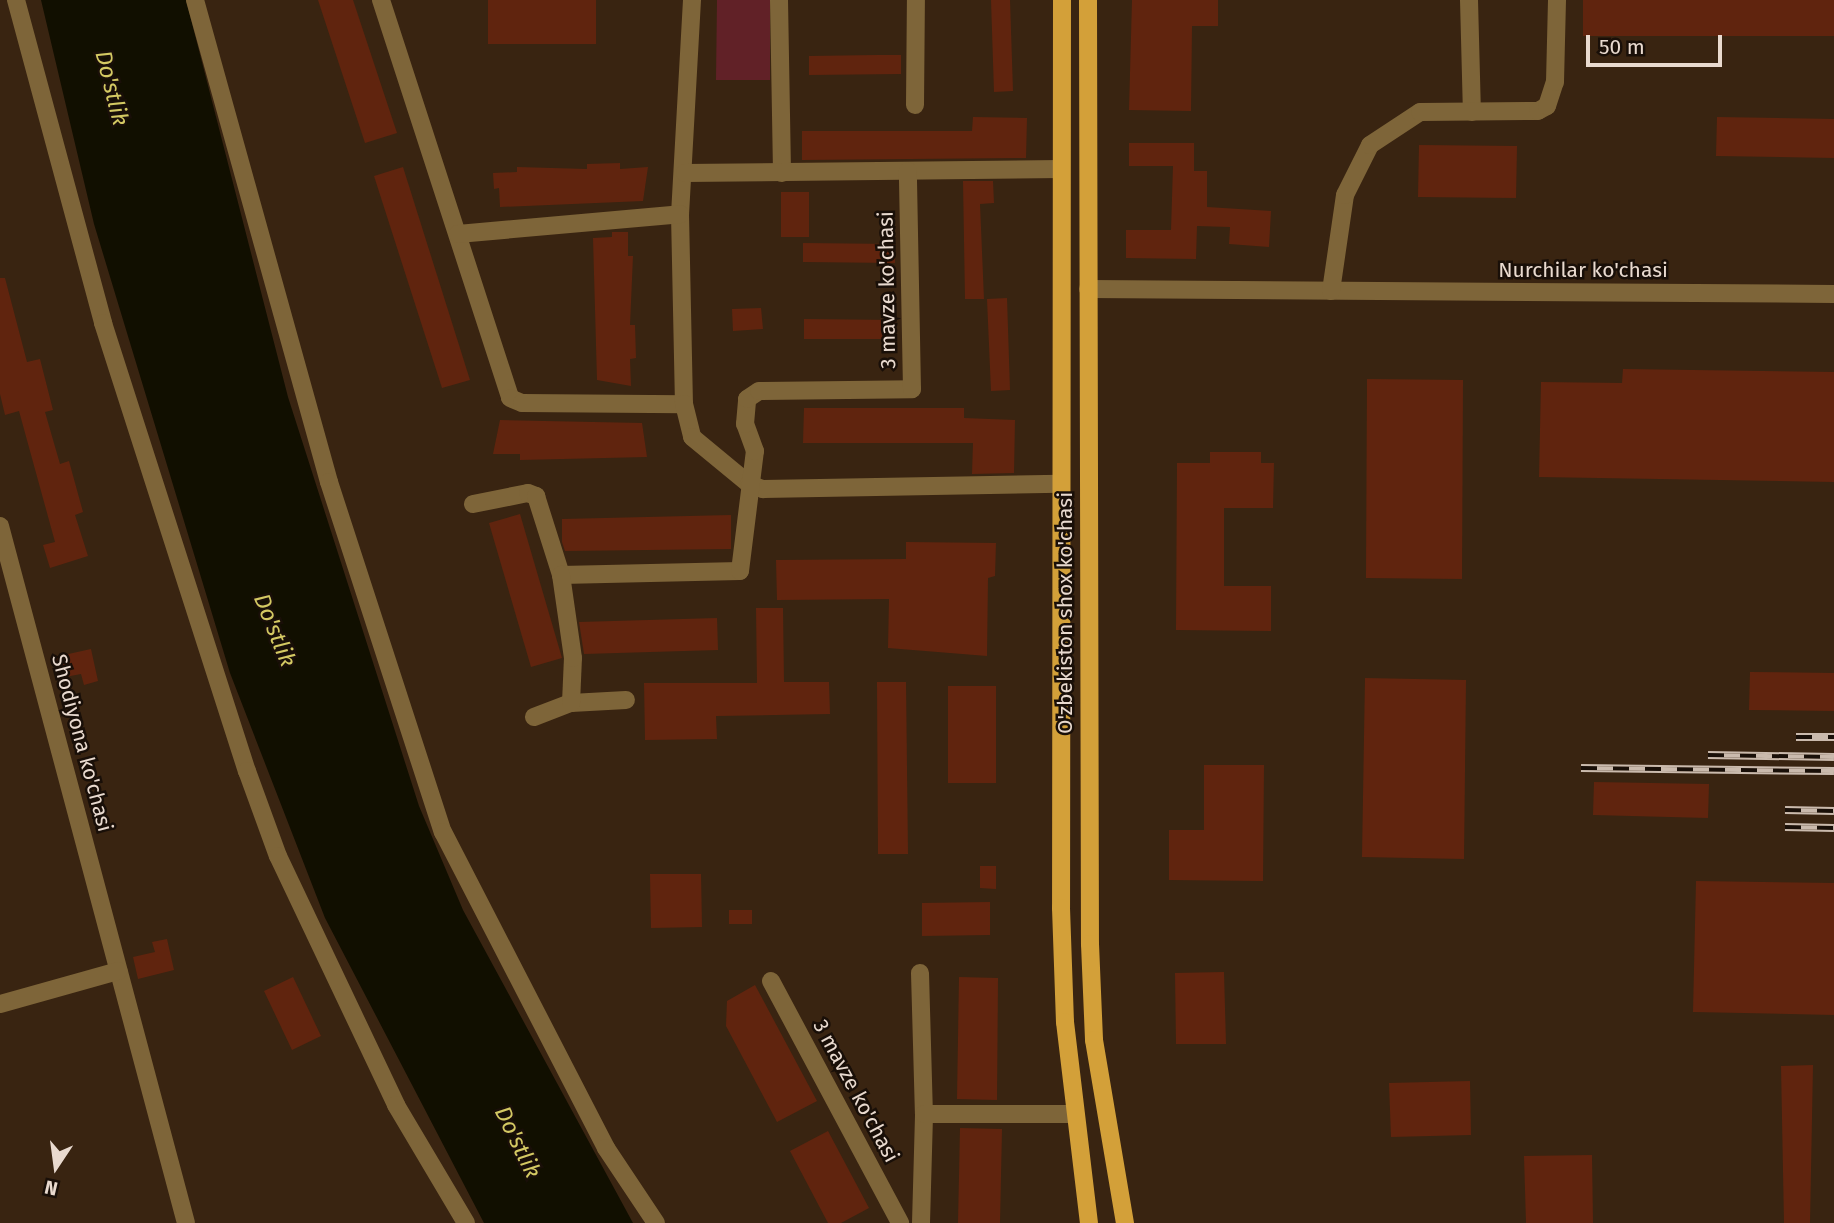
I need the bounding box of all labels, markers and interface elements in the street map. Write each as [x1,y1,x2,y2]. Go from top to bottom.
scale bar [1589,21,1726,65]
text: 50 m [1599,34,1645,60]
water label: Do'stlik [89,48,135,128]
street label: 3 mavze ko'chasi [873,211,901,369]
street label: Nurchilar ko'chasi [1498,257,1668,283]
street label: O'zbekiston shox ko'chasi [1052,492,1078,734]
water label: Do'stlik [248,589,302,671]
street label: Shodiyona ko'chasi [46,652,118,834]
street label: 3 mavze ko'chasi [808,1015,904,1167]
water label: Do'stlik [489,1102,547,1182]
north arrow [21,1132,91,1202]
text: N [42,1175,60,1201]

